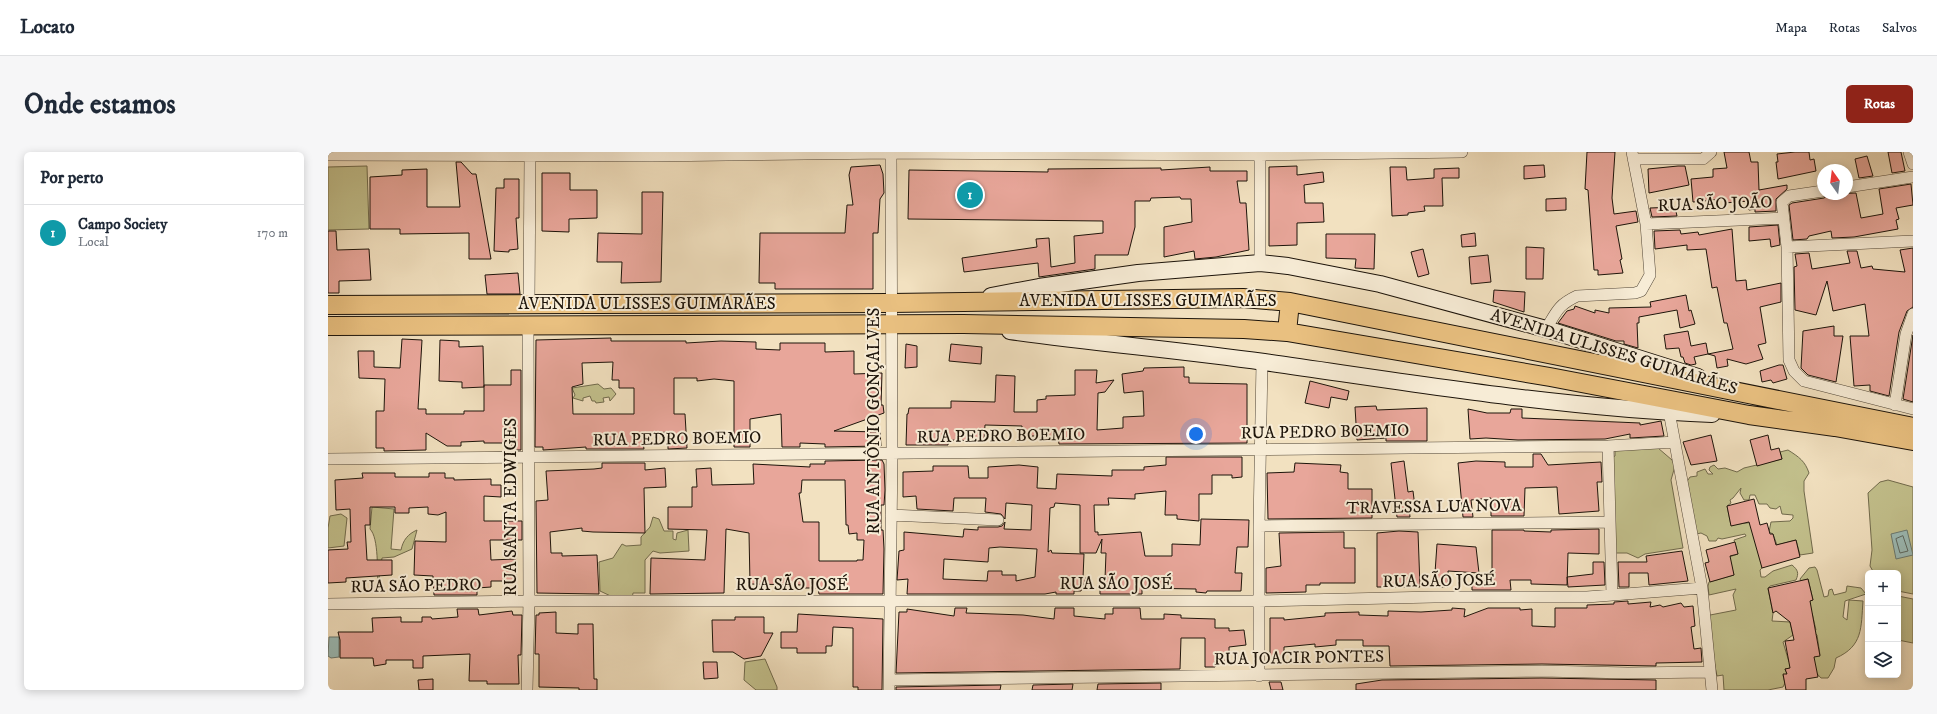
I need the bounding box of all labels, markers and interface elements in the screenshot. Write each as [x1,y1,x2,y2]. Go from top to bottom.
text: Locato [20,16,75,39]
text: Mapa [1775,19,1807,37]
text: Rotas [1829,19,1860,37]
text: Salvos [1882,19,1917,37]
button: Rotas [1846,85,1913,123]
text: Onde estamos [24,87,176,122]
north arrow [1817,164,1853,200]
text: Por perto [40,167,103,189]
pin: 1 [957,180,983,210]
street label: RUA SÃO JOÃO [1657,190,1773,217]
text: Campo Society [78,215,167,234]
text: 1 [51,225,55,241]
text: 170 m [257,225,288,241]
text: Local [78,234,109,250]
street label: AVENIDA ULISSES GUIMARÃES [1019,289,1277,312]
street label: AVENIDA ULISSES GUIMARÃES [518,292,776,315]
street label: AVENIDA ULISSES GUIMARÃES [1488,303,1741,400]
street label: RUA ANTÔNIO GONÇALVES [863,308,885,534]
street label: RUA SANTA EDWIGES [500,418,522,596]
street label: RUA PEDRO BOEMIO [1241,420,1409,444]
street label: RUA PEDRO BOEMIO [917,424,1085,448]
your location [1186,424,1206,444]
street label: RUA PEDRO BOEMIO [593,427,761,451]
street label: TRAVESSA LUA NOVA [1346,494,1522,520]
street label: RUA SÃO JOSÉ [1382,568,1496,593]
map controls [1865,570,1901,678]
button: + [1865,570,1901,606]
street label: RUA SÃO JOSÉ [1059,572,1173,595]
street label: RUA SÃO PEDRO [350,573,482,598]
street label: RUA SÃO JOSÉ [735,573,849,596]
button: − [1865,606,1901,642]
button: layers [1865,642,1901,678]
street label: RUA JOACIR PONTES [1214,646,1384,670]

